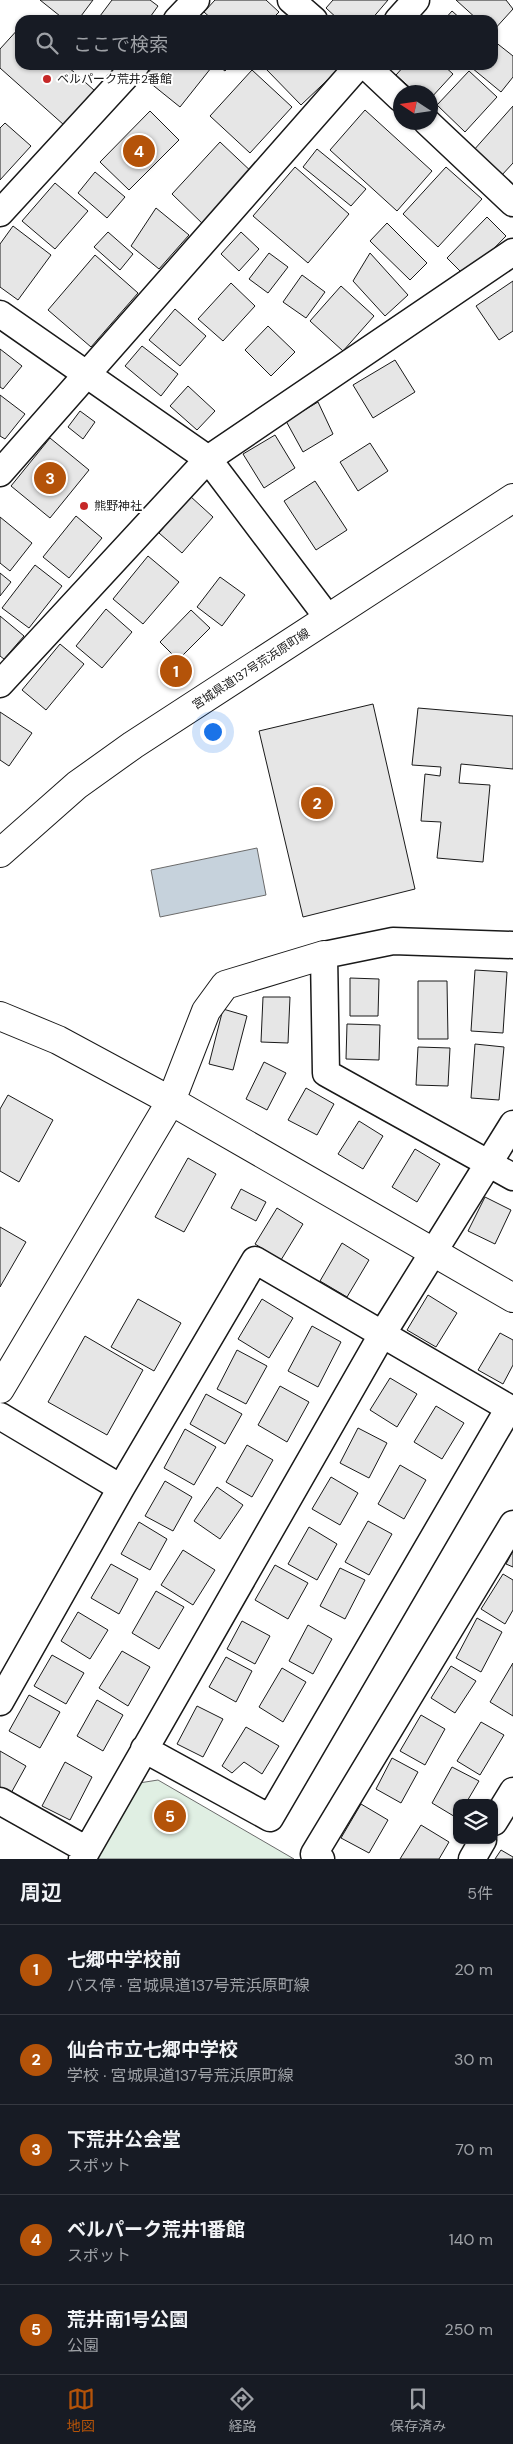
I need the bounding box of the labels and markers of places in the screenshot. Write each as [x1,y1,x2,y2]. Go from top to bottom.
place label: ベルパーク荒井2番館 [57,71,172,87]
marker: ベルパーク荒井2番館 [41,73,53,85]
pin: 4 [123,132,155,170]
pin: 3 [34,459,66,497]
place label: 熊野神社 [94,498,142,514]
marker: 熊野神社 [78,500,90,512]
pin: 1 [160,652,192,690]
pin: 2 [301,784,333,822]
pin: 5 [154,1797,186,1835]

